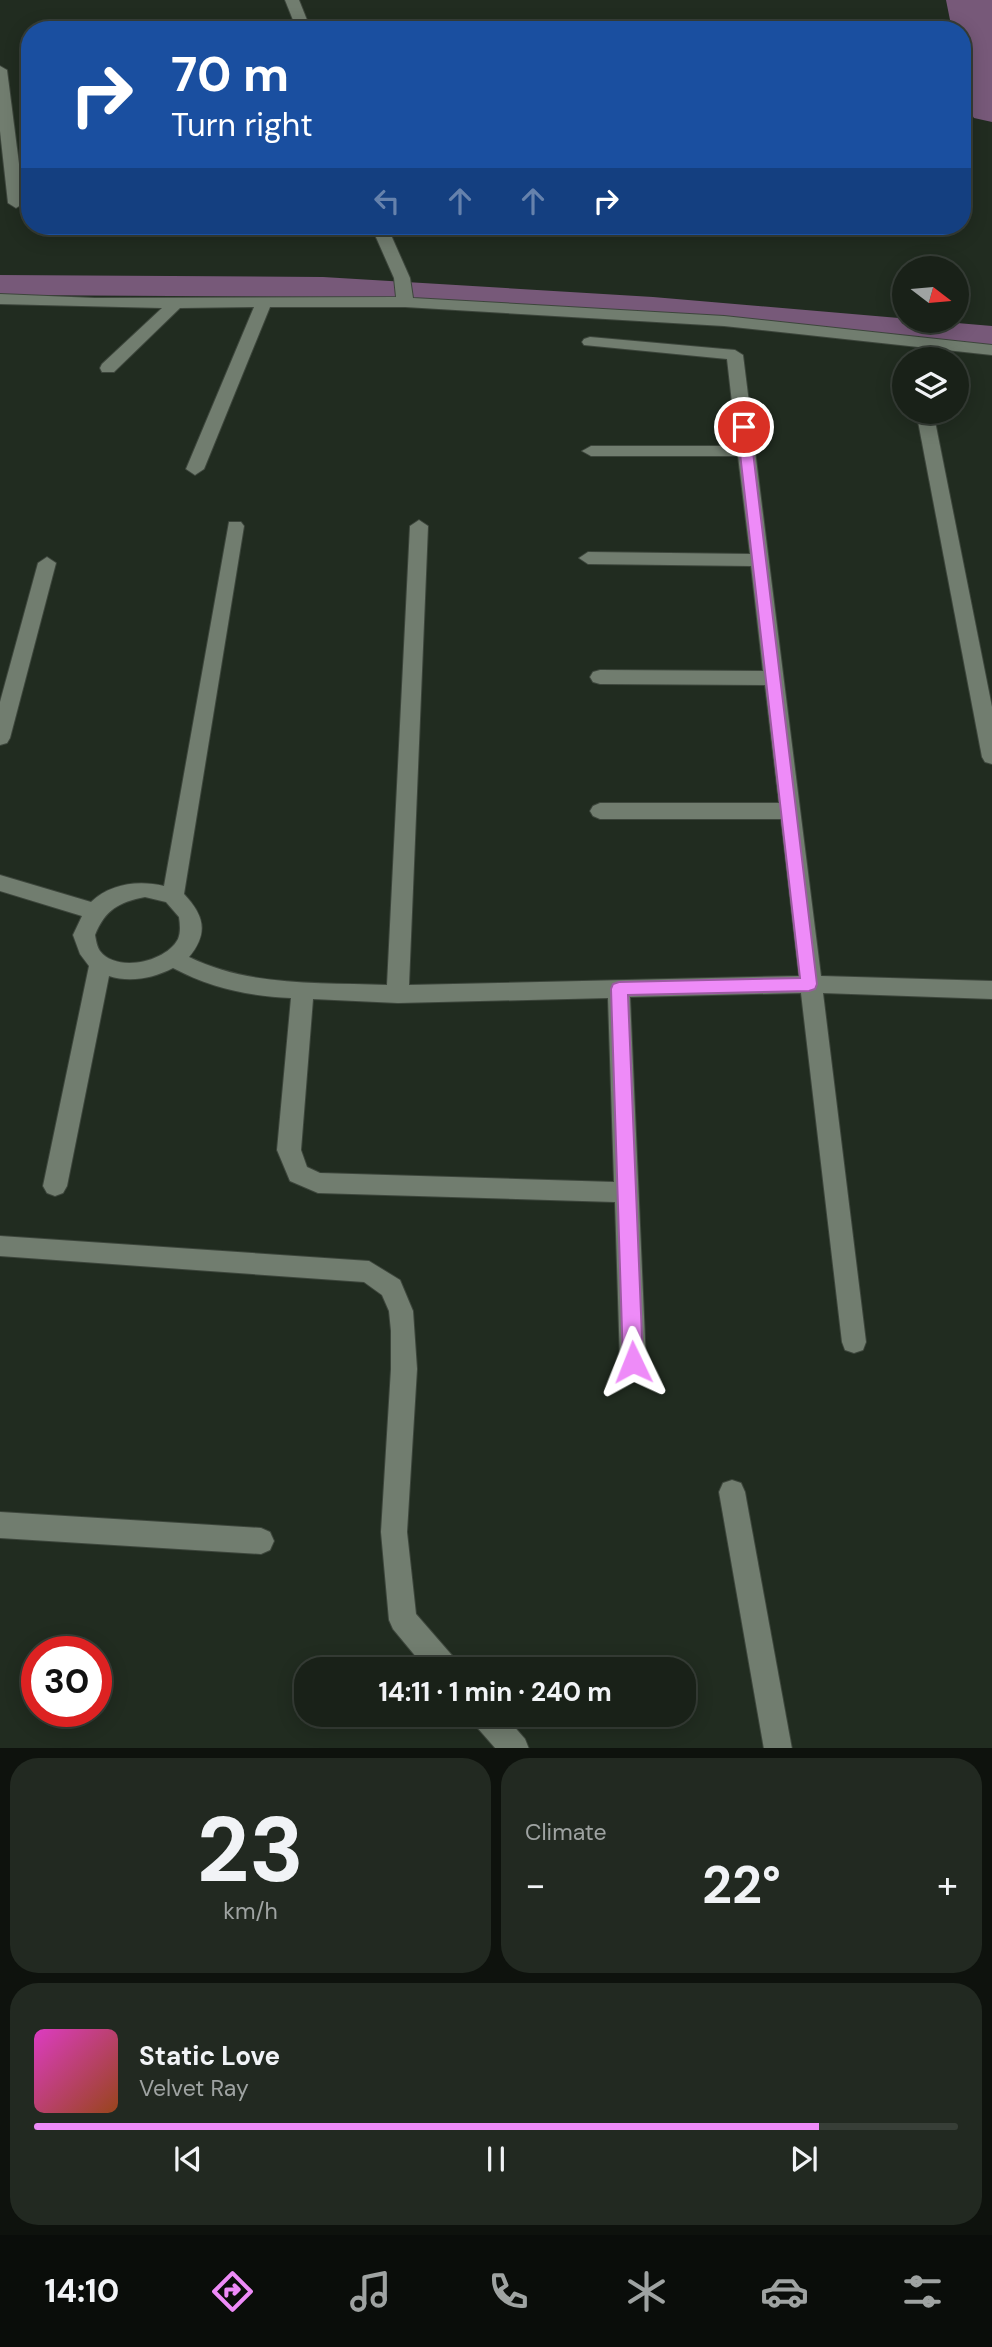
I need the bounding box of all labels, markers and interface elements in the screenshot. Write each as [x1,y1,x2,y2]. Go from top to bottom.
text: 70 m [171,42,289,106]
icon: right [56,49,147,140]
text: Turn right [171,104,313,146]
icon: left [368,182,406,220]
icon: ahead [441,182,479,220]
icon: ahead [514,182,552,220]
icon: right [587,182,625,220]
north arrow [892,256,970,332]
map controls [892,256,969,424]
button: layers [892,347,969,424]
pin [714,397,774,457]
icon: arrive [725,408,763,446]
position arrow [596,1325,670,1399]
speed limit sign: 30 [21,1636,112,1727]
text: 14:11 · 1 min · 240 m [378,1675,612,1709]
text: 23 [197,1791,304,1909]
text: Climate [525,1817,607,1847]
text: 22° [702,1851,781,1919]
text: − [525,1860,546,1910]
text: + [937,1860,958,1910]
text: km/h [223,1896,278,1926]
text: Static Love [139,2039,280,2073]
text: Velvet Ray [139,2073,249,2103]
icon: previous [169,2140,207,2178]
icon: pause [477,2140,515,2178]
icon: next [785,2140,823,2178]
icon: directions [208,2267,257,2316]
icon: music [346,2267,395,2316]
icon: phone [484,2267,533,2316]
icon: climate [622,2267,671,2316]
icon: car [760,2267,809,2316]
icon: filters [898,2267,947,2316]
text: 14:10 [45,2270,119,2312]

